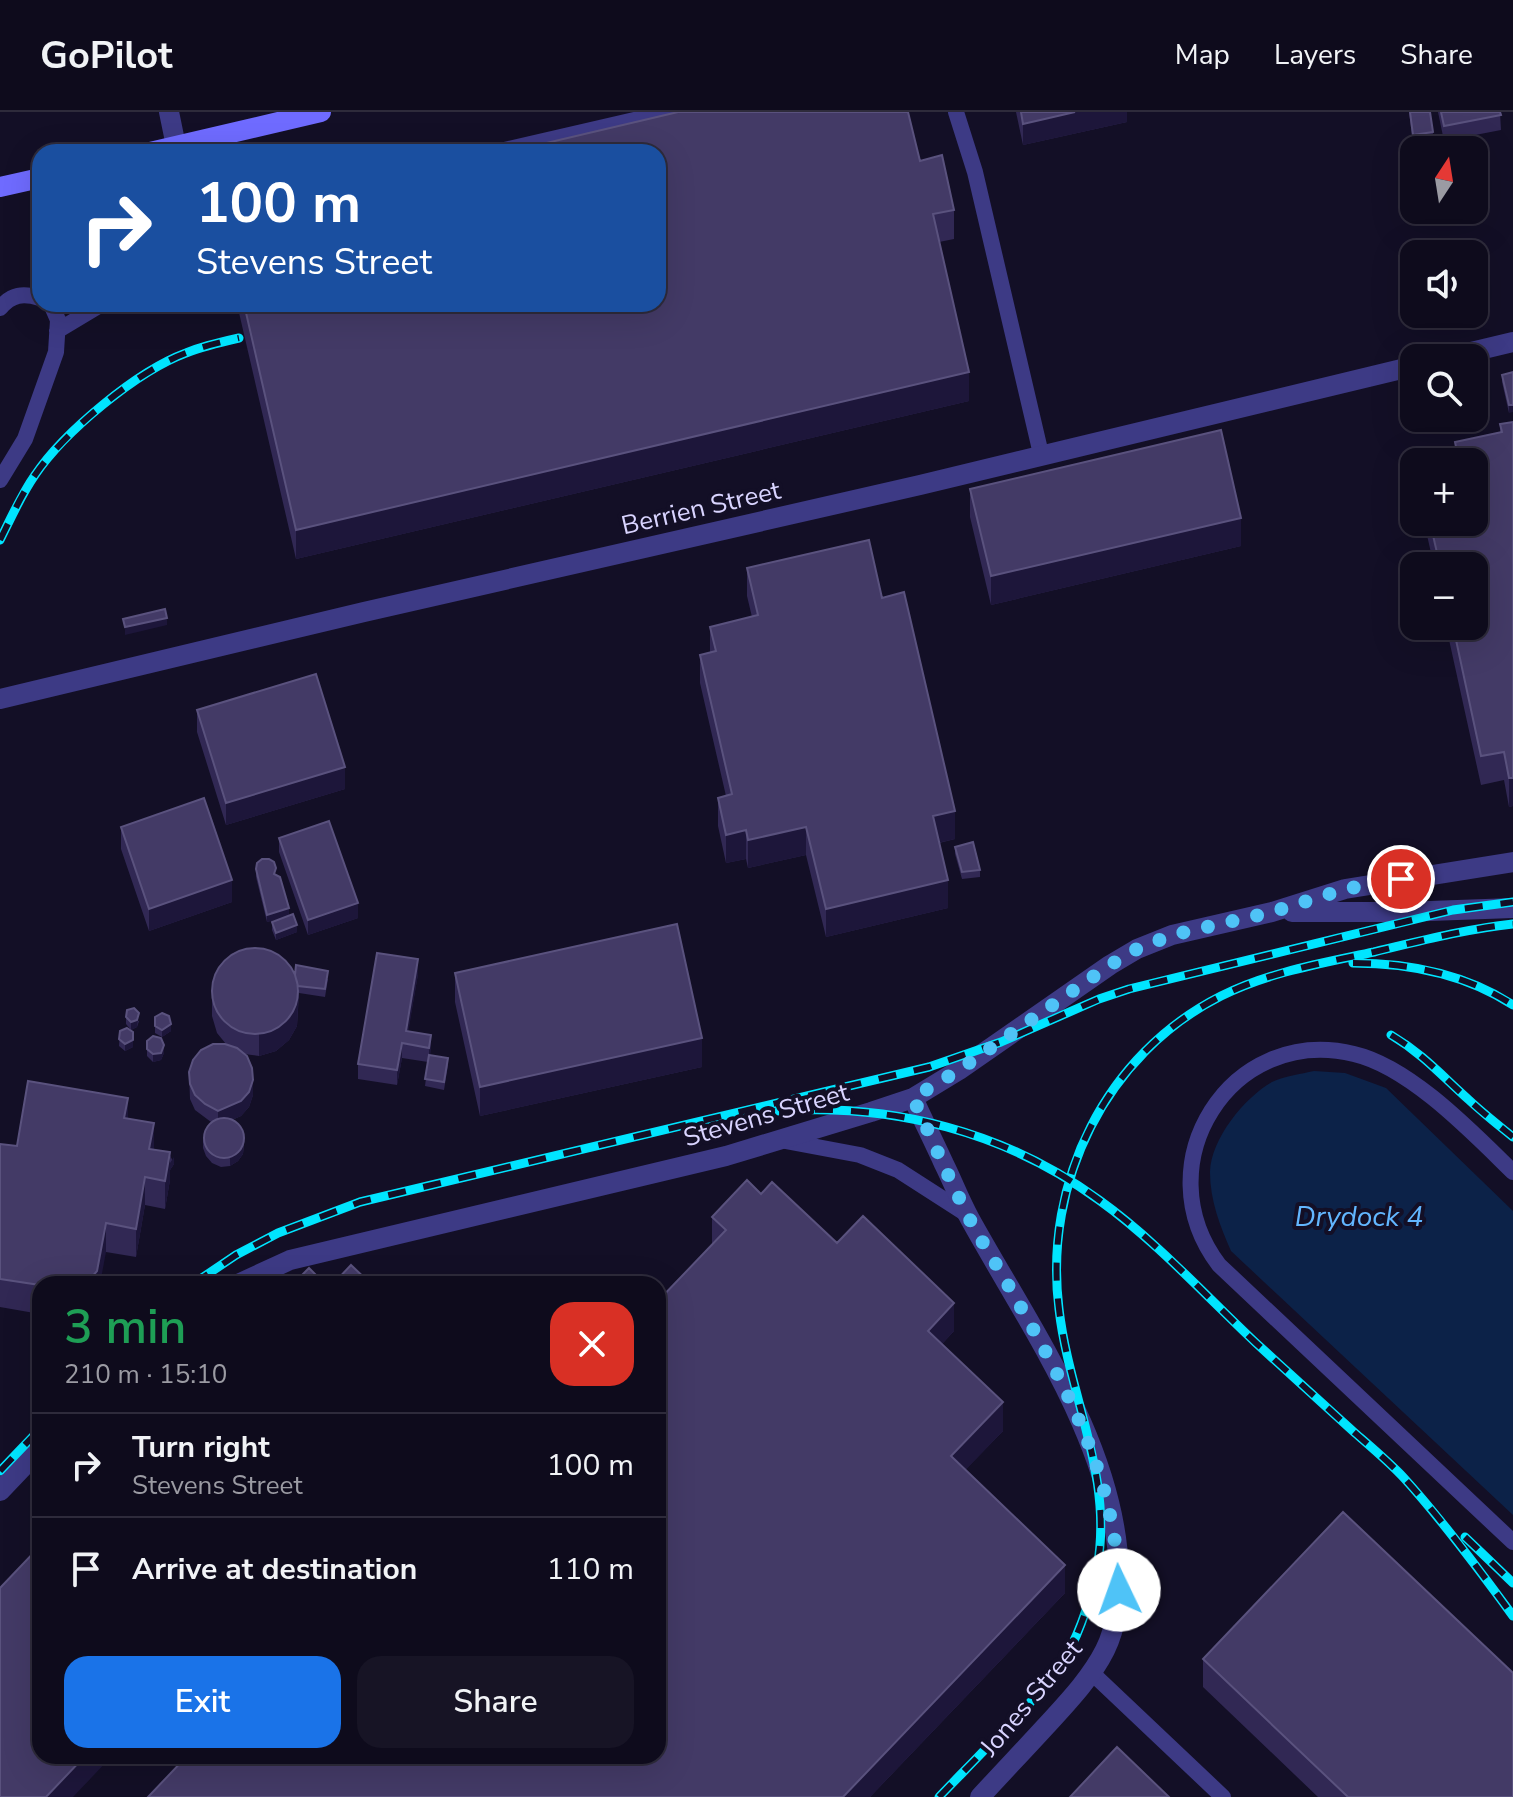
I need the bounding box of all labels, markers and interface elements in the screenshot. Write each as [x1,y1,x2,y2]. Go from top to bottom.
text: GoPilot [40,30,173,81]
text: Map [1175,36,1230,74]
text: Layers [1274,36,1356,74]
text: Share [1400,36,1473,74]
north arrow [1400,136,1488,224]
map controls [1400,136,1488,640]
text: 100 m [196,165,361,242]
icon: right [64,176,168,280]
text: Stevens Street [196,238,432,287]
button: sound [1400,240,1488,328]
button: search [1400,344,1488,432]
button: + [1400,448,1488,536]
street label: Berrien Street [618,472,785,543]
button: − [1400,552,1488,640]
pin [1367,845,1435,913]
icon: arrive [1379,857,1423,901]
street label: Stevens Street [679,1074,854,1155]
water label: Drydock 4 [1295,1198,1423,1236]
text: 3 min [64,1294,186,1360]
button: close [550,1302,634,1386]
text: 210 m · 15:10 [64,1357,227,1392]
text: Turn right [132,1427,270,1468]
icon: right [64,1443,108,1487]
text: 100 m [547,1445,634,1486]
text: Stevens Street [132,1468,303,1503]
icon: arrive [64,1547,108,1591]
position arrow [1077,1548,1161,1632]
text: Arrive at destination [132,1549,417,1590]
text: 110 m [547,1549,634,1590]
street label: Jones Street [971,1632,1090,1764]
button: Exit [64,1656,341,1748]
button: Share [357,1656,634,1748]

